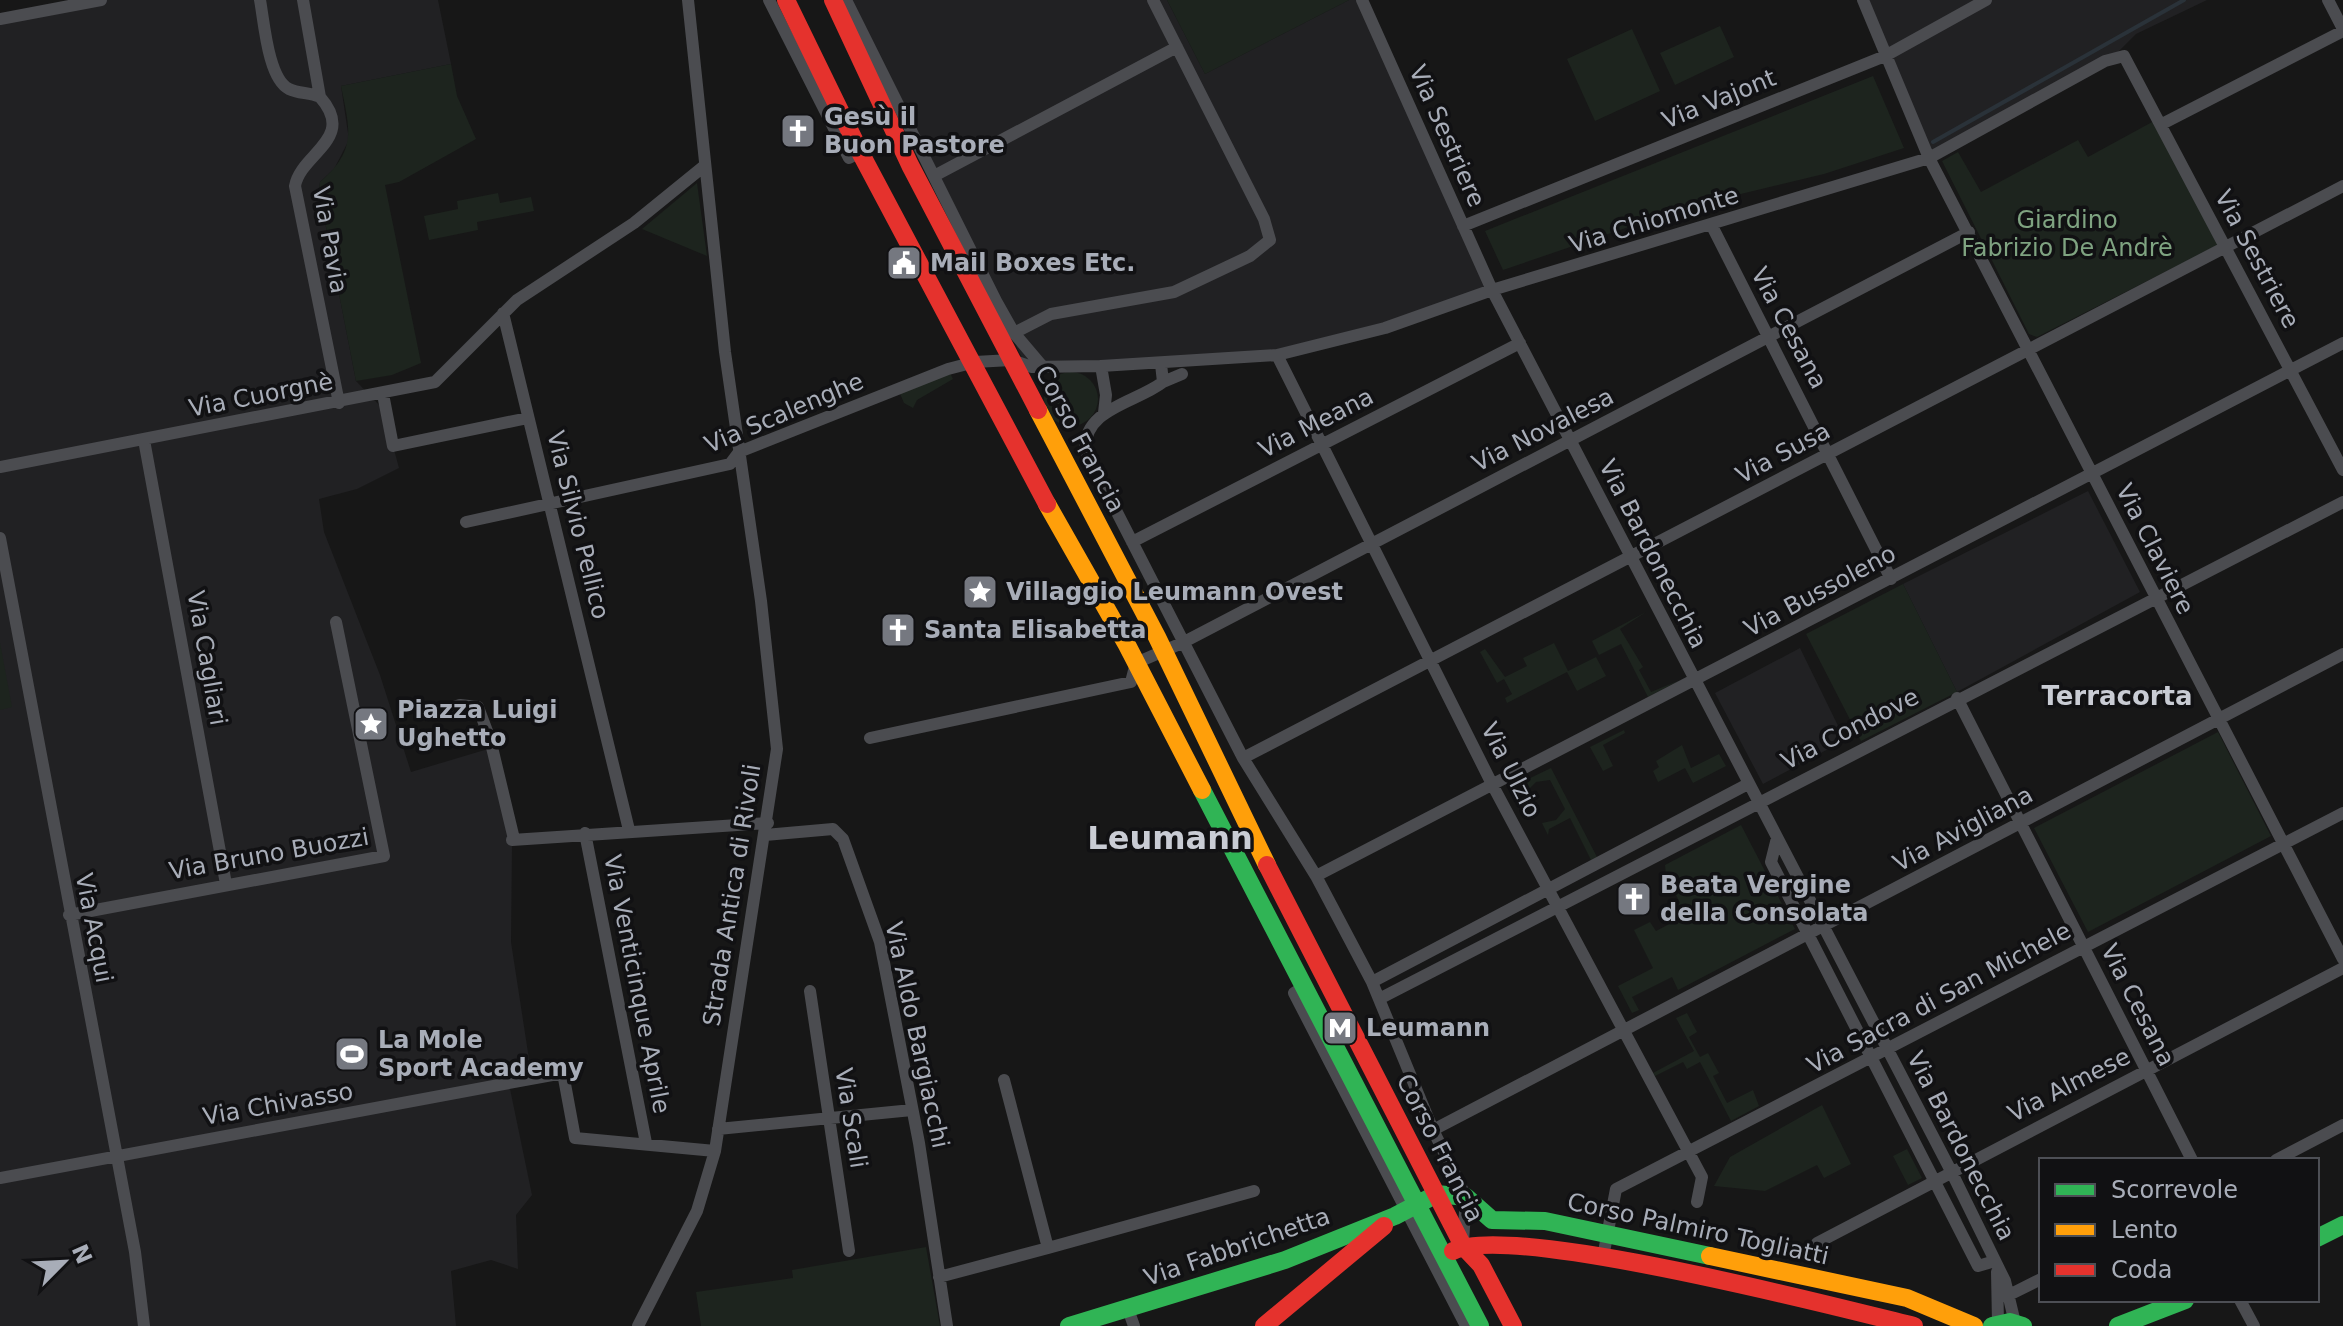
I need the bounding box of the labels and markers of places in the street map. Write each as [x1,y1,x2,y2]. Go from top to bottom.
place label: Gesù il Buon Pastore [824,103,1005,159]
church icon: Gesù il Buon Pastore [779,112,817,150]
public building icon: Mail Boxes Etc. [885,244,923,282]
place label: Mail Boxes Etc. [930,249,1135,277]
place icon: Villaggio Leumann Ovest [961,573,999,611]
place label: Villaggio Leumann Ovest [1006,578,1343,606]
church icon: Santa Elisabetta [879,611,917,649]
place label: Santa Elisabetta [924,616,1147,644]
place label: Piazza Luigi Ughetto [397,696,558,752]
place icon: Piazza Luigi Ughetto [352,705,390,743]
place label: Beata Vergine della Consolata [1660,871,1869,927]
church icon: Beata Vergine della Consolata [1615,880,1653,918]
metro station icon: Leumann [1321,1009,1359,1047]
place label: Leumann [1366,1014,1490,1042]
place label: La Mole Sport Academy [378,1026,584,1082]
sports icon: La Mole Sport Academy [333,1035,371,1073]

